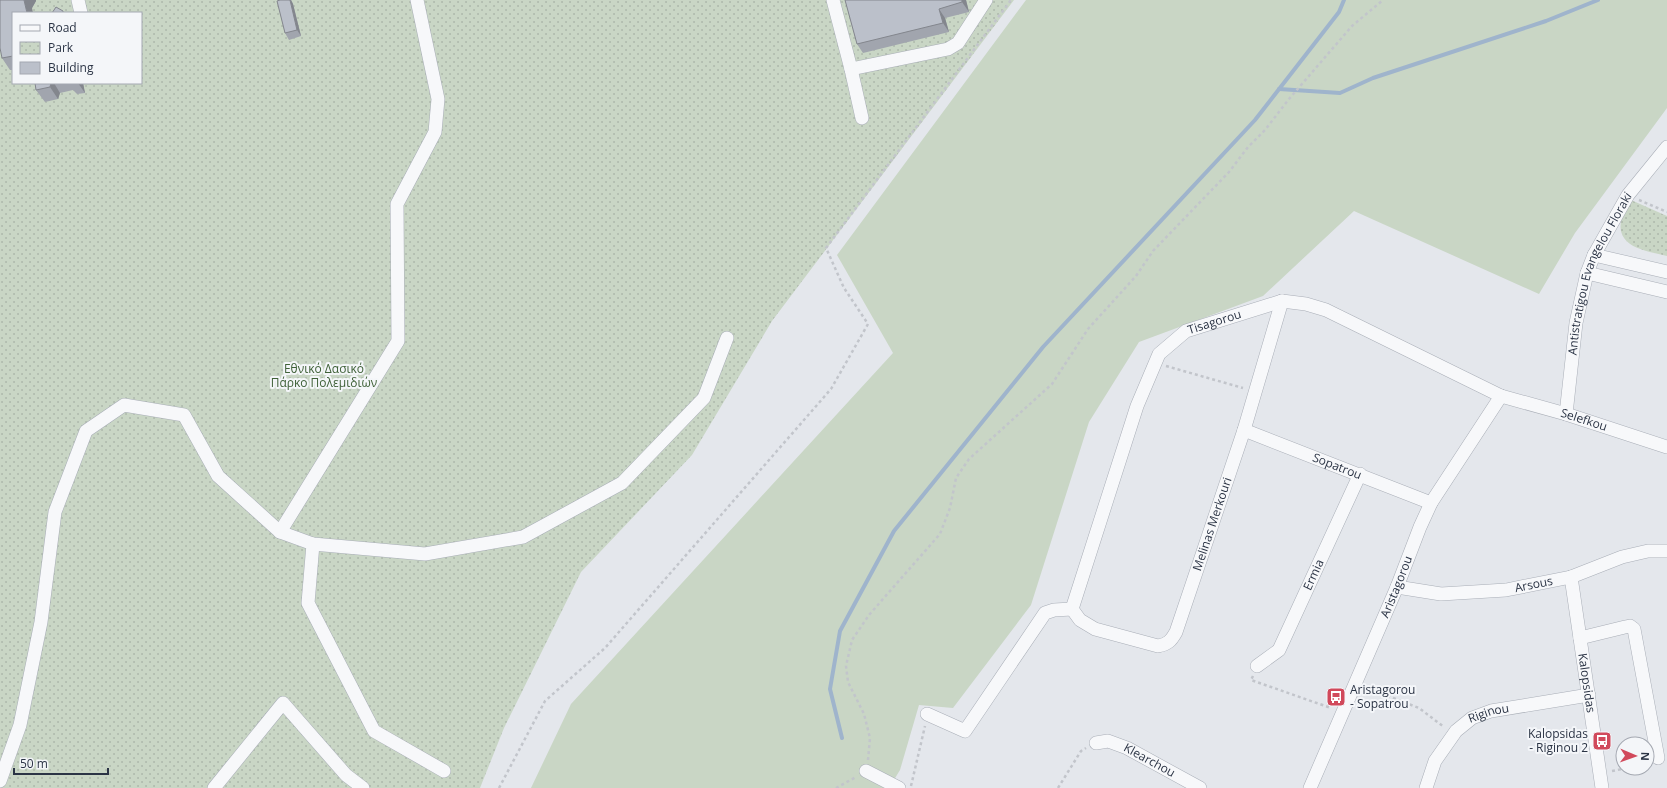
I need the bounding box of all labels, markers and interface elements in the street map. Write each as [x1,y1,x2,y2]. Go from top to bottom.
legend [12,12,142,84]
text: Road [48,19,77,36]
text: Park [48,39,74,56]
text: Building [48,59,94,76]
street label: Antistratigou Evangelou Floraki [1564,188,1635,356]
street label: Tisagorou [1186,305,1243,338]
park label: Εθνικό Δασικό Πάρκο Πολεμιδιών [271,360,377,391]
street label: Selefkou [1559,404,1610,435]
street label: Sopatrou [1310,449,1364,483]
street label: Melinas Merkouri [1188,475,1235,573]
street label: Aristagorou [1376,553,1416,620]
street label: Ermia [1299,556,1328,593]
street label: Arsous [1513,572,1555,596]
street label: Kalopsidas [1574,652,1600,714]
place label: Aristagorou - Sopatrou [1350,681,1415,712]
bus stop icon: Aristagorou - Sopatrou [1325,686,1347,708]
street label: Riginou [1465,699,1510,727]
place label: Kalopsidas - Riginou 2 [1528,725,1588,756]
bus stop icon: Kalopsidas - Riginou 2 [1591,730,1613,752]
north arrow [1615,736,1655,776]
street label: Klearchou [1121,739,1178,781]
scale bar [14,750,108,776]
text: N [1638,752,1653,761]
text: 50 m [20,755,48,772]

